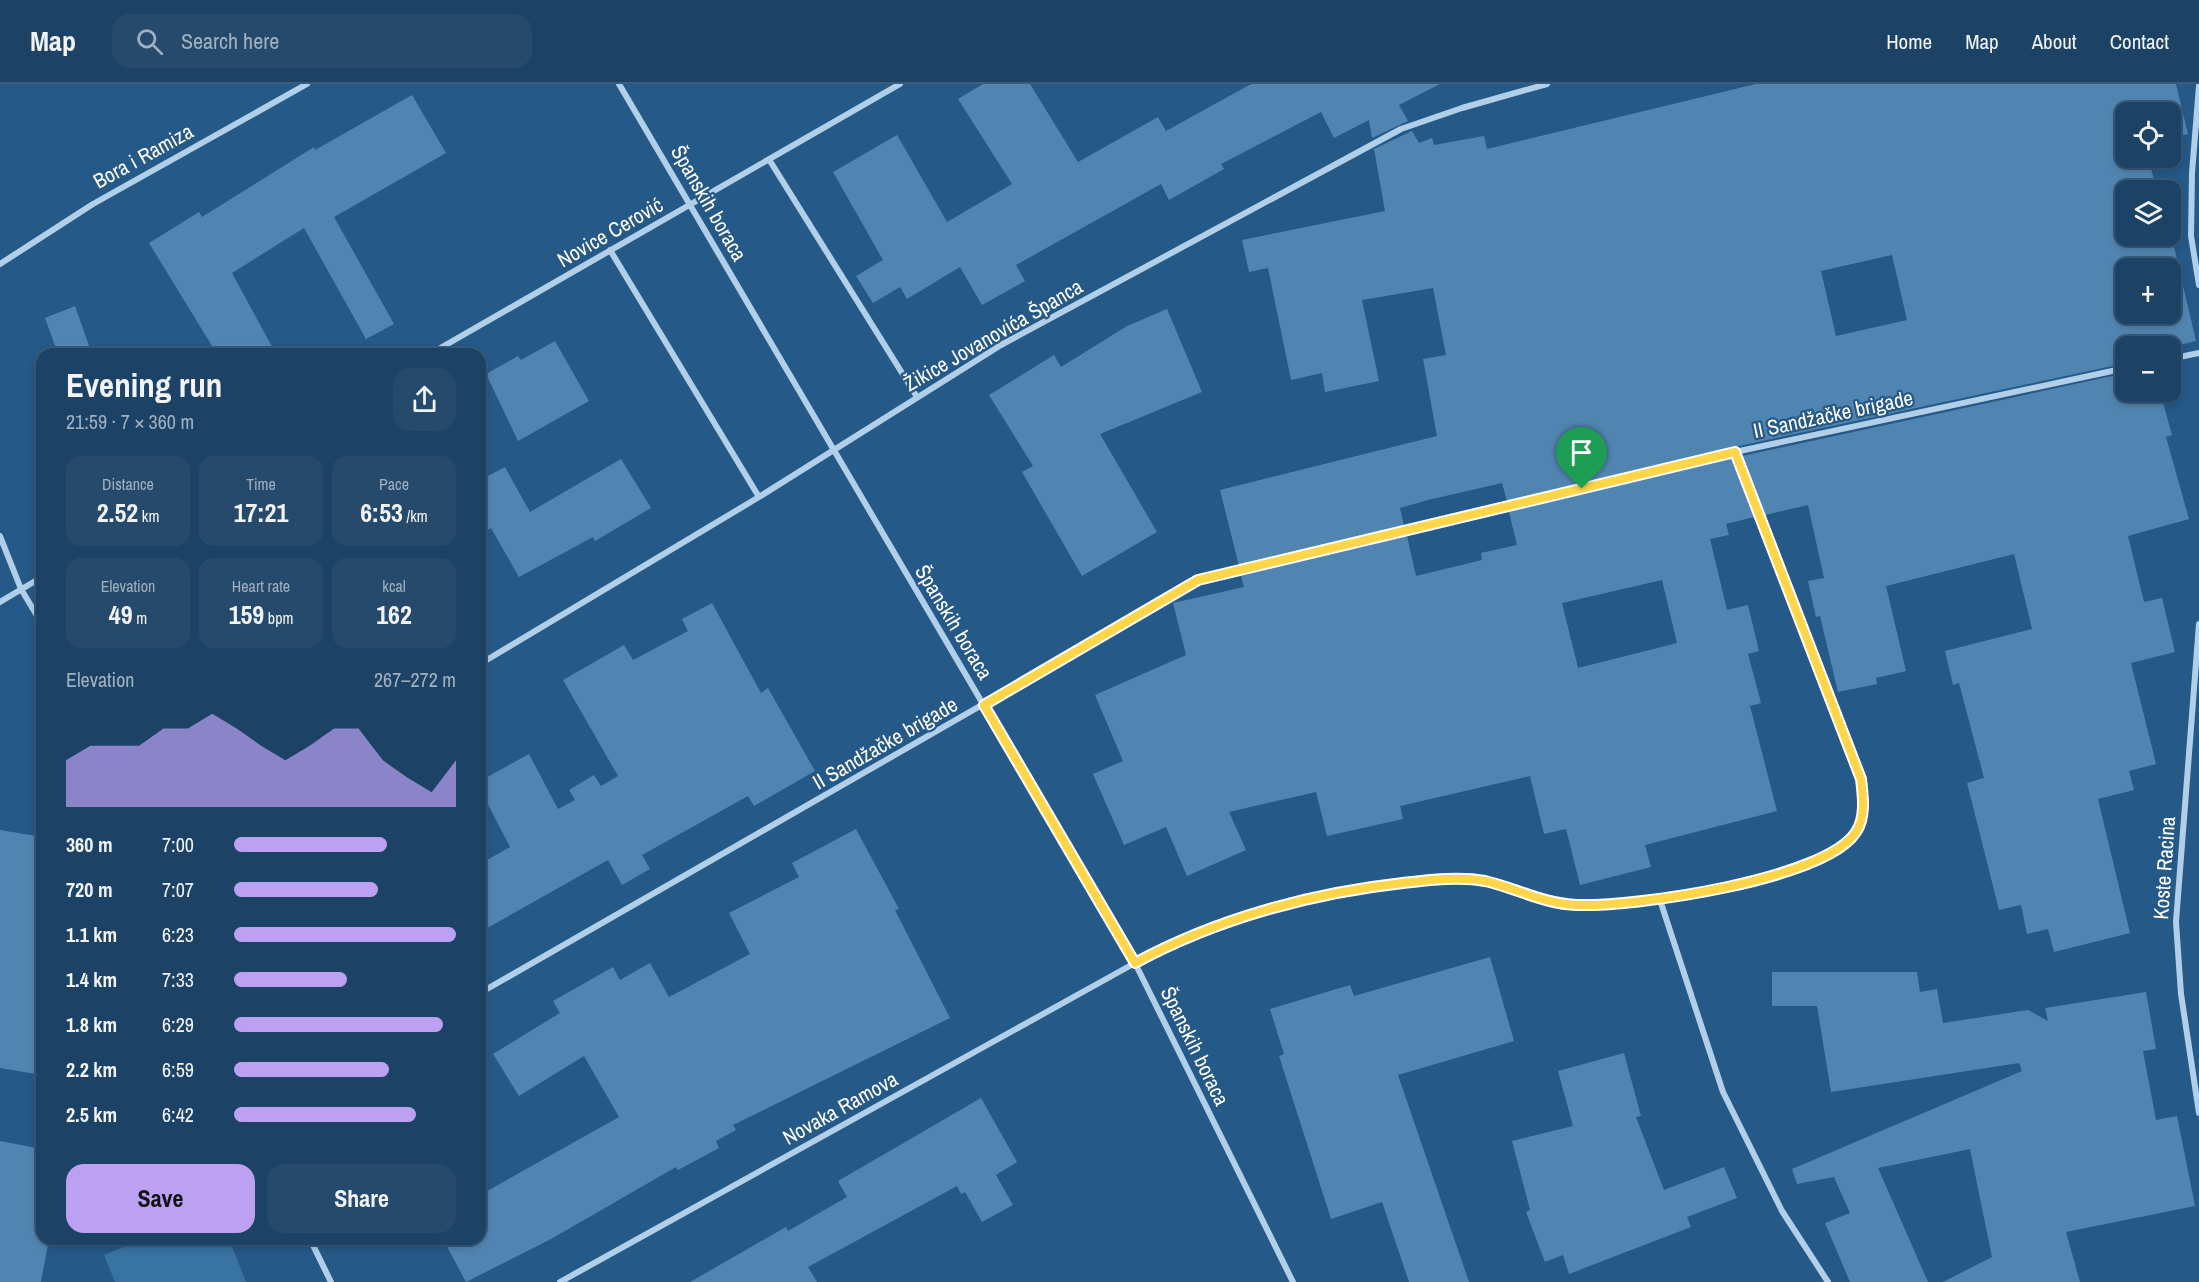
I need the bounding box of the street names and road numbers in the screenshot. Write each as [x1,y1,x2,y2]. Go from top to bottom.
street label: Bora i Ramiza [88,116,199,195]
street label: Španskih boraca [664,140,754,267]
street label: Novice Cerović [552,190,668,274]
street label: Žikice Jovanovića Španca [898,272,1088,398]
street label: II Sandžačke brigade [1750,383,1916,445]
street label: Španskih boraca [908,559,1000,685]
street label: II Sandžačke brigade [807,690,963,796]
street label: Koste Racina [2146,815,2182,921]
street label: Španskih boraca [1154,982,1237,1111]
street label: Novaka Ramova [777,1064,903,1152]

